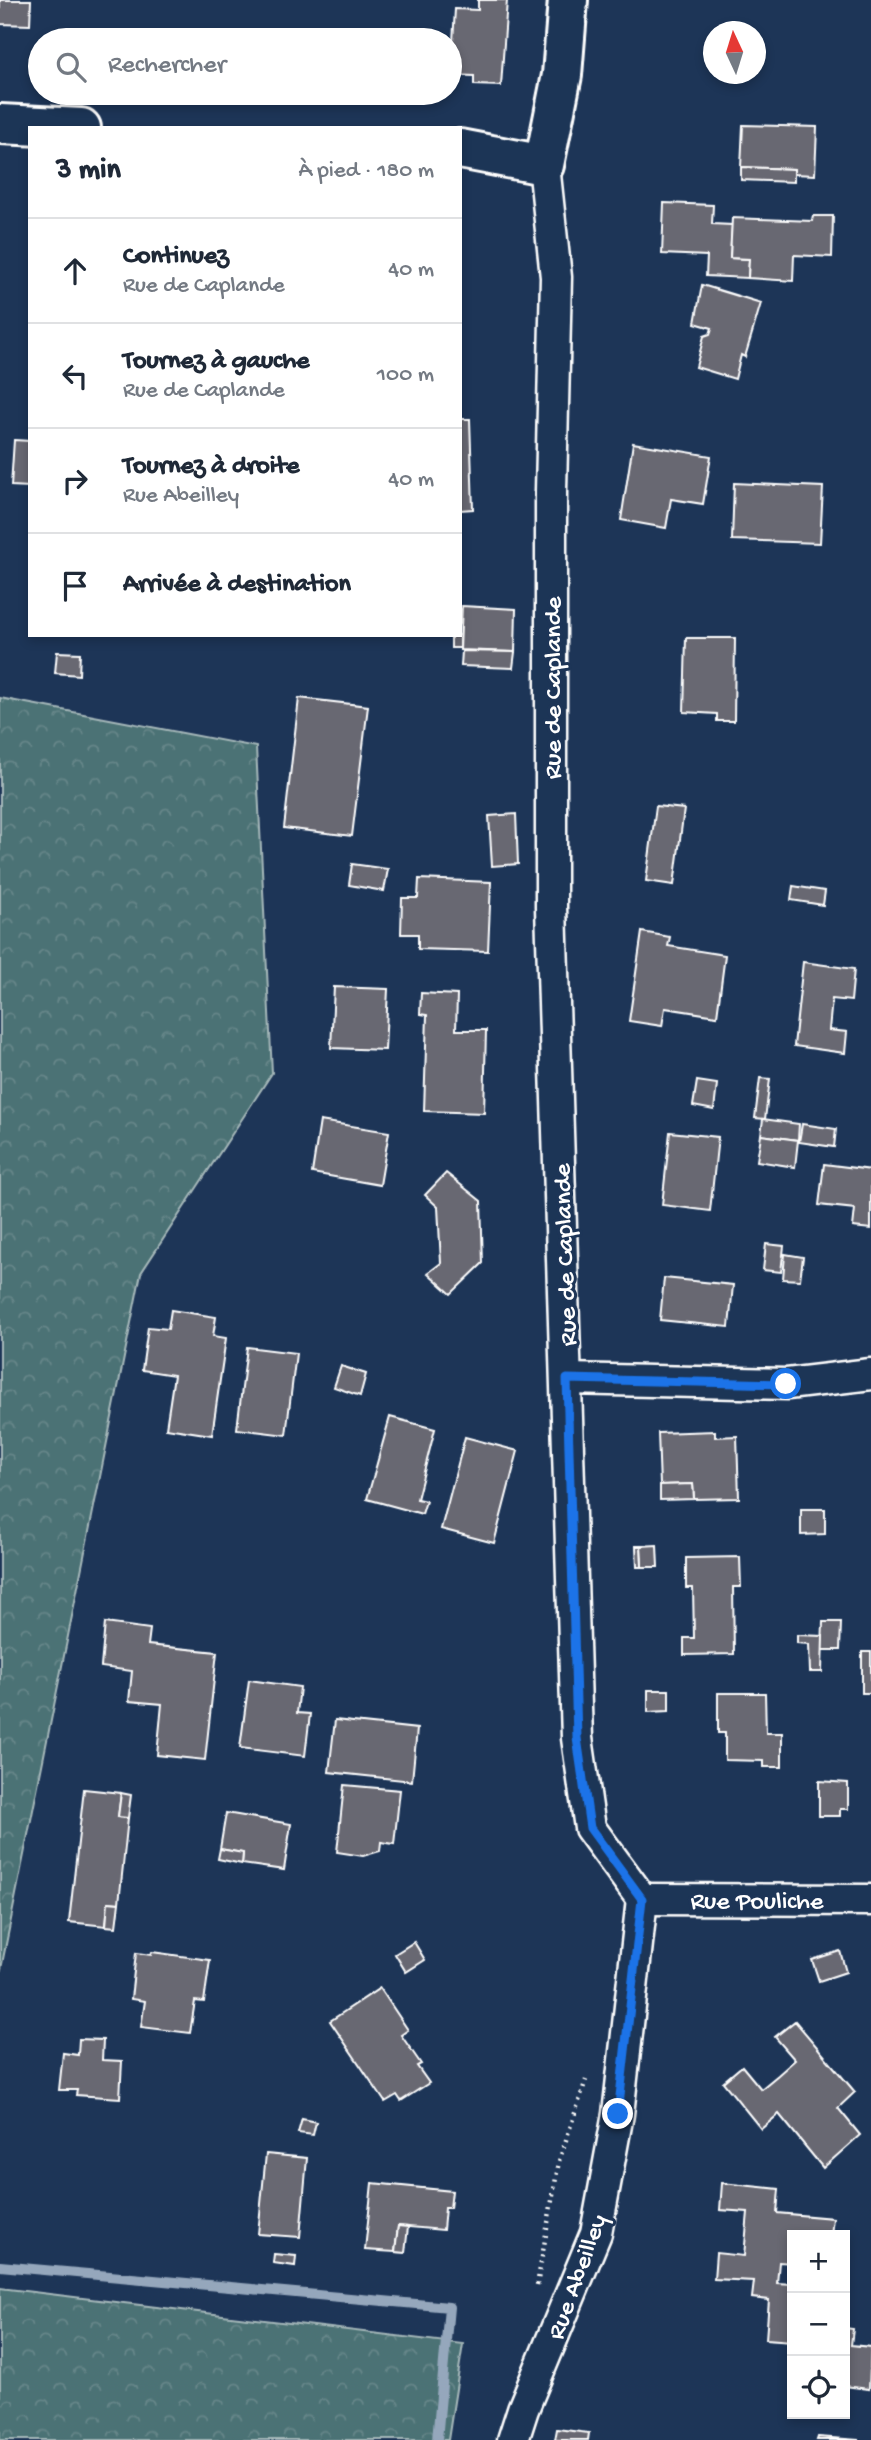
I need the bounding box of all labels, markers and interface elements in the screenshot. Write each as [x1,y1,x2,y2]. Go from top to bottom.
north arrow [703,21,766,84]
search box [28,28,462,105]
icon: search [52,48,90,86]
text: Rechercher [108,51,226,82]
text: 3 min [56,154,121,189]
text: À pied · 180 m [298,158,434,185]
text: Continuez [123,242,229,273]
icon: ahead [56,252,94,290]
text: 40 m [388,257,434,284]
text: Rue de Caplande [123,273,285,300]
text: Tournez à gauche [123,347,310,378]
icon: left [56,357,94,395]
text: 100 m [377,362,434,389]
text: Rue de Caplande [123,378,285,405]
text: Tournez à droite [123,452,300,483]
icon: right [56,462,94,500]
text: 40 m [388,467,434,494]
text: Rue Abeilley [123,483,239,510]
icon: arrive [56,567,94,605]
text: Arrivée à destination [123,570,351,601]
street label: Rue de Caplande [540,596,571,779]
street label: Rue de Caplande [549,1162,586,1347]
route start [770,1368,801,1399]
street label: Rue Pouliche [690,1888,824,1919]
route end [602,2098,633,2129]
street label: Rue Abeilley [542,2210,616,2344]
map controls [787,2230,850,2419]
button: + [787,2230,850,2293]
button: − [787,2293,850,2356]
button: locate [787,2356,850,2419]

